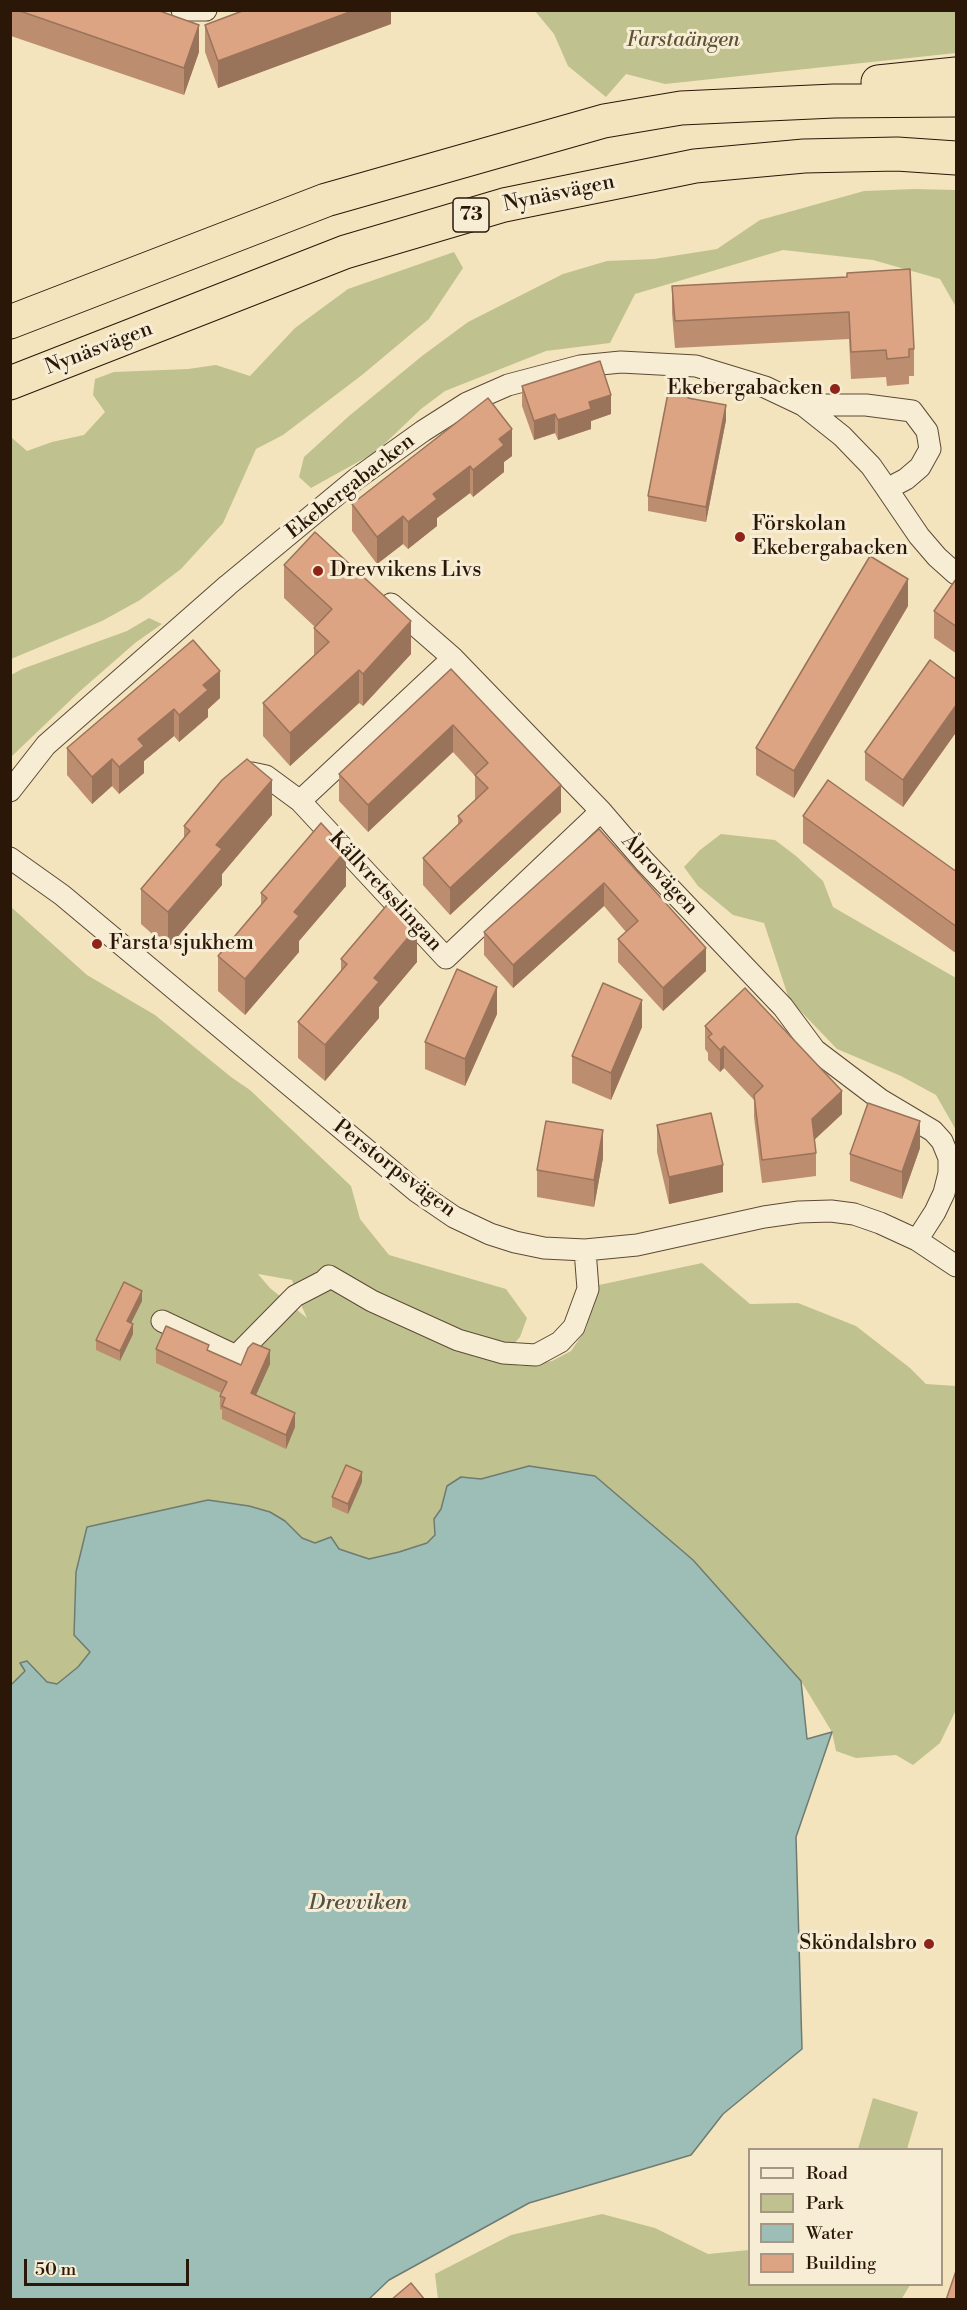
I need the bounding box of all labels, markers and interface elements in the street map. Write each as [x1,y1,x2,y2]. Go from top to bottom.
park label: Farstaängen [626,28,740,54]
street label: Nynäsvägen [501,170,617,218]
road number: 73 [453,198,489,232]
street label: Nynäsvägen [42,317,156,381]
place label: Ekebergabacken [667,376,823,402]
marker: Ekebergabacken [828,382,842,396]
street label: Ekebergabacken [282,429,420,545]
place label: Förskolan Ekebergabacken [752,512,908,562]
marker: Förskolan Ekebergabacken [733,530,747,544]
place label: Drevvikens Livs [330,558,482,584]
marker: Drevvikens Livs [311,564,325,578]
street label: Källvretsslingan [323,827,447,957]
street label: Åbrovägen [615,829,703,921]
place label: Farsta sjukhem [109,931,254,957]
marker: Farsta sjukhem [90,937,104,951]
street label: Perstorpsvägen [328,1115,460,1223]
water label: Drevviken [309,1891,407,1917]
place label: Sköndalsbro [799,1931,917,1957]
marker: Sköndalsbro [922,1937,936,1951]
legend [748,2148,943,2286]
text: Road [806,2162,848,2185]
text: Park [806,2192,843,2215]
text: Water [806,2222,853,2245]
scale bar [27,2247,192,2285]
text: Building [806,2252,876,2275]
text: 50 m [35,2258,76,2281]

